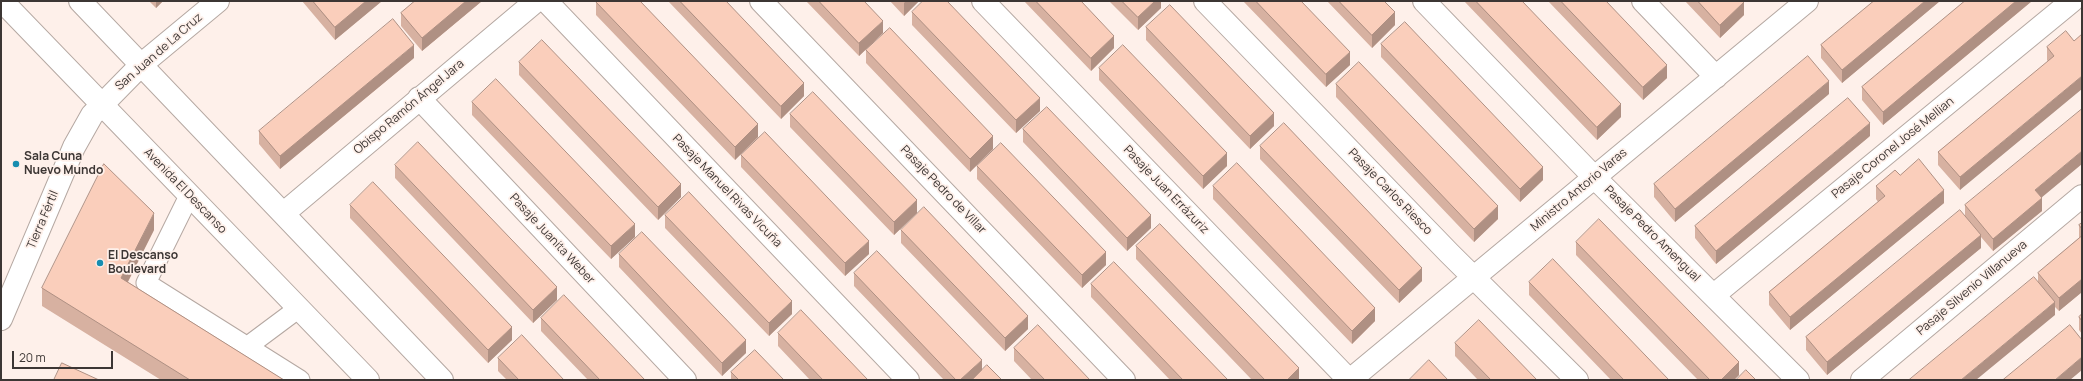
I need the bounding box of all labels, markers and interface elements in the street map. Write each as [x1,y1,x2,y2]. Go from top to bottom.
street label: San Juan de La Cruz [113,10,205,94]
street label: Obispo Ramón Ángel Jara [351,57,467,157]
street label: Pasaje Coronel José Mellian [1829,94,1957,202]
street label: Pasaje Manuel Rivas Vicuña [669,132,785,250]
street label: Pasaje Pedro de Villar [897,143,989,237]
street label: Pasaje Juan Errázuriz [1120,143,1212,237]
street label: Avenida El Descanso [141,145,229,237]
street label: Pasaje Carlos Riesco [1345,146,1435,238]
street label: Ministro Antorio Varas [1528,146,1630,234]
place label: Sala Cuna Nuevo Mundo [24,150,103,178]
marker: Sala Cuna Nuevo Mundo [11,159,21,169]
street label: Pasaje Pedro Amengual [1601,183,1703,285]
street label: Tierra Fértil [24,189,62,251]
street label: Pasaje Juanita Weber [506,191,598,287]
street label: Pasaje Silvenio Villanueva [1914,238,2030,338]
place label: El Descanso Boulevard [108,249,178,277]
marker: El Descanso Boulevard [95,258,105,268]
scale bar [14,343,115,369]
text: 20 m [19,349,46,366]

